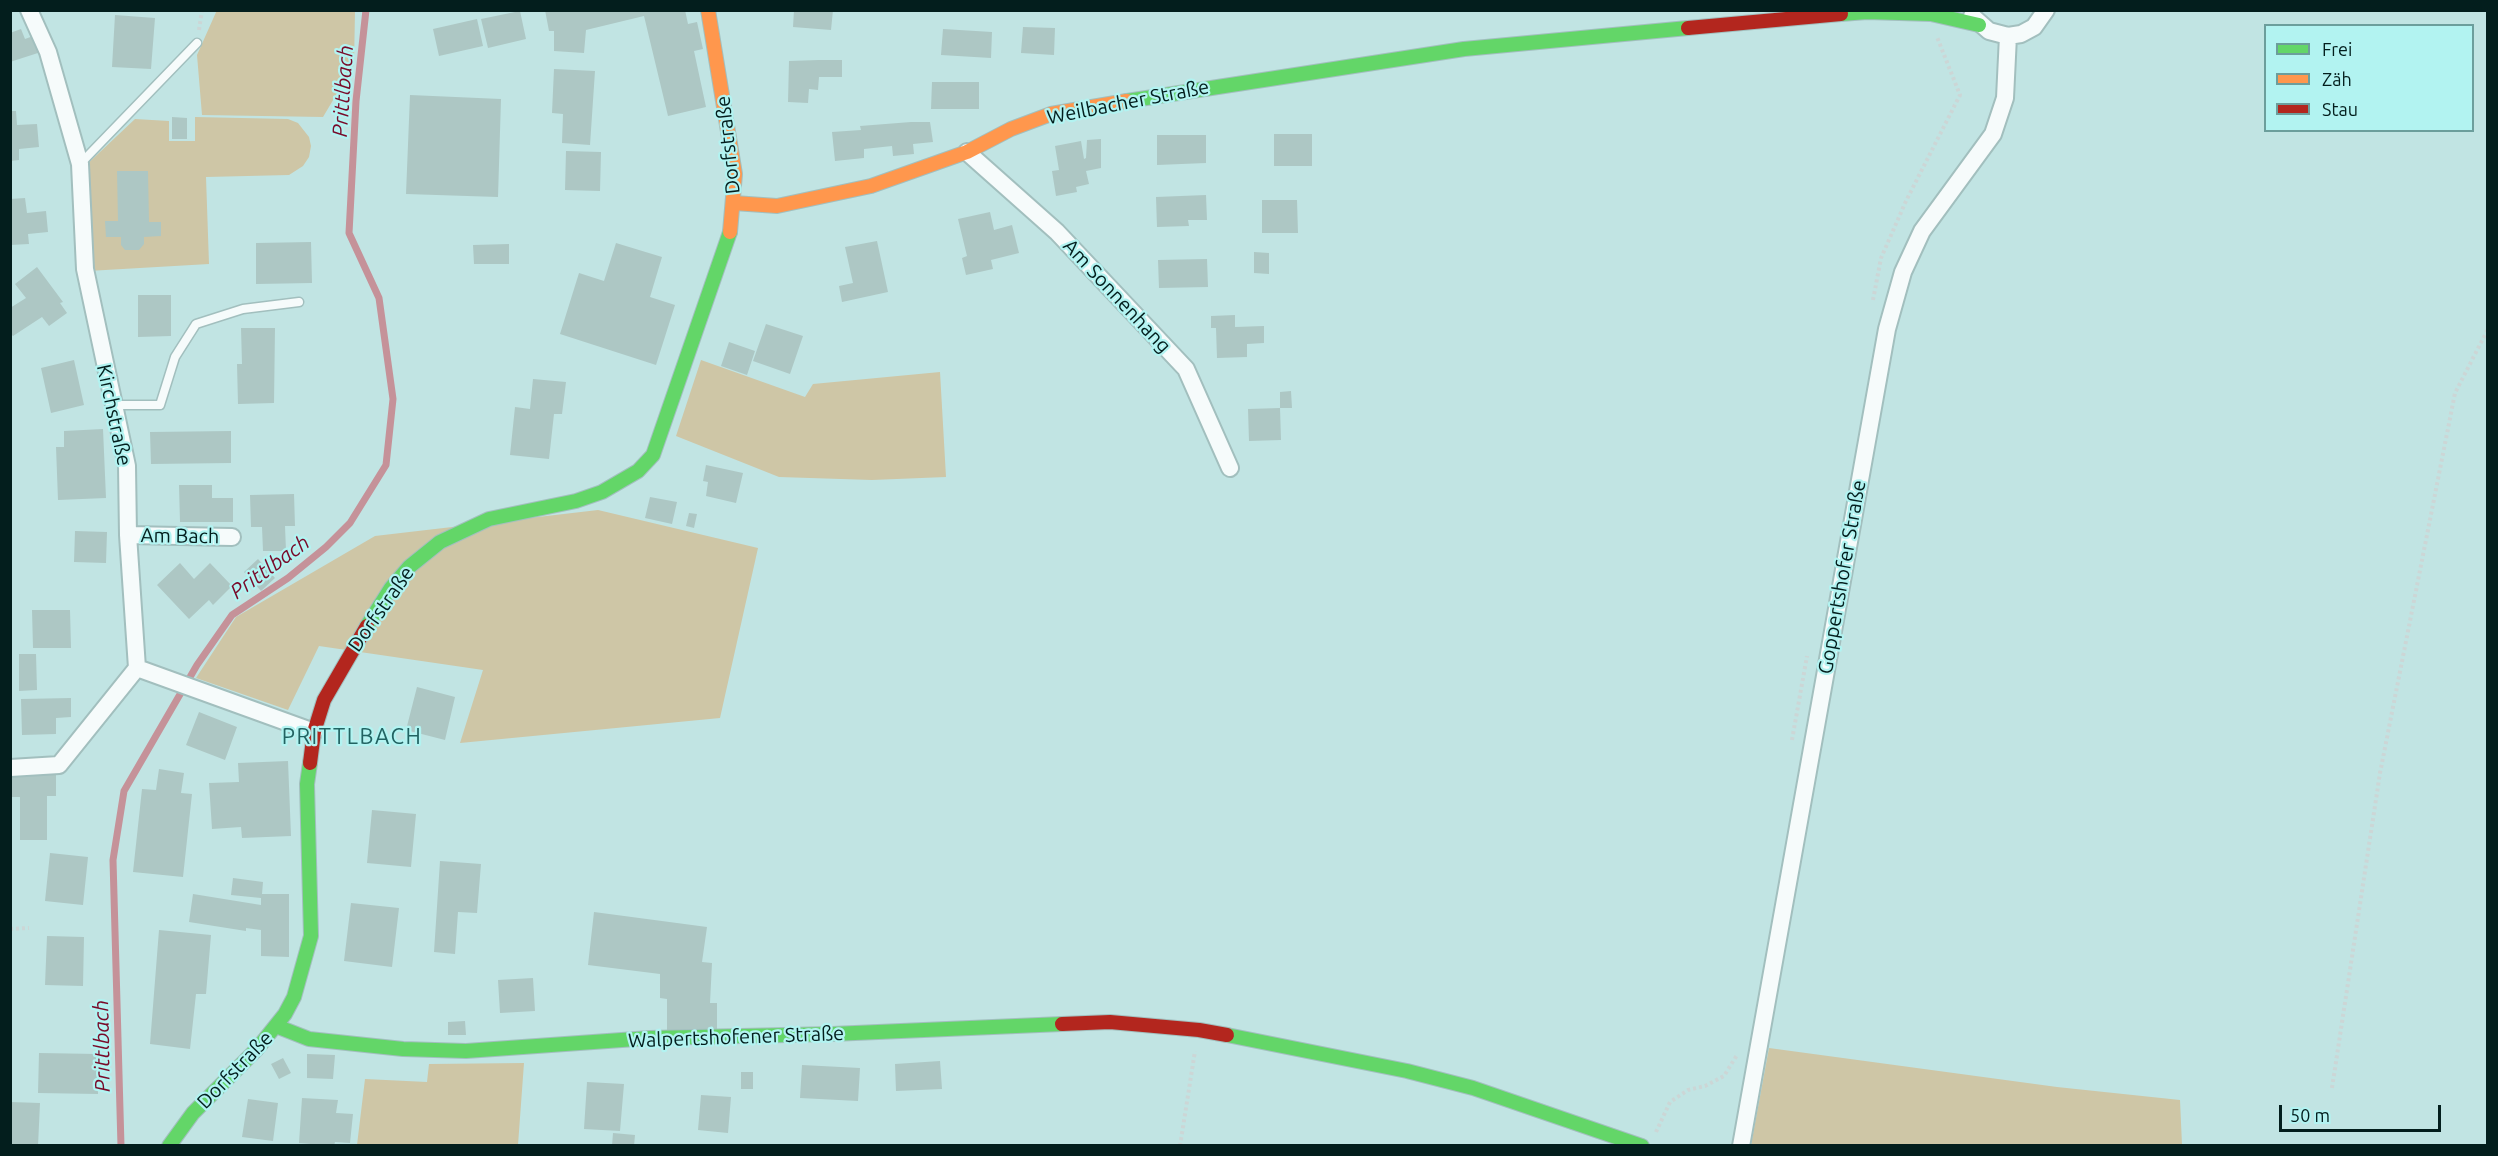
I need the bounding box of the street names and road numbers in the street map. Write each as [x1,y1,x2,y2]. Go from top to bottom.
street label: Weilbacher Straße [1045,75,1211,129]
street label: Dorfstraße [711,95,745,195]
street label: Am Sonnenhang [1058,234,1176,358]
street label: Kirchstraße [92,362,136,468]
street label: Goppertshofer Straße [1813,478,1871,676]
street label: Am Bach [141,523,219,549]
street label: Dorfstraße [343,562,419,656]
street label: Walpertshofener Straße [628,1021,844,1053]
street label: Dorfstraße [192,1026,278,1114]

